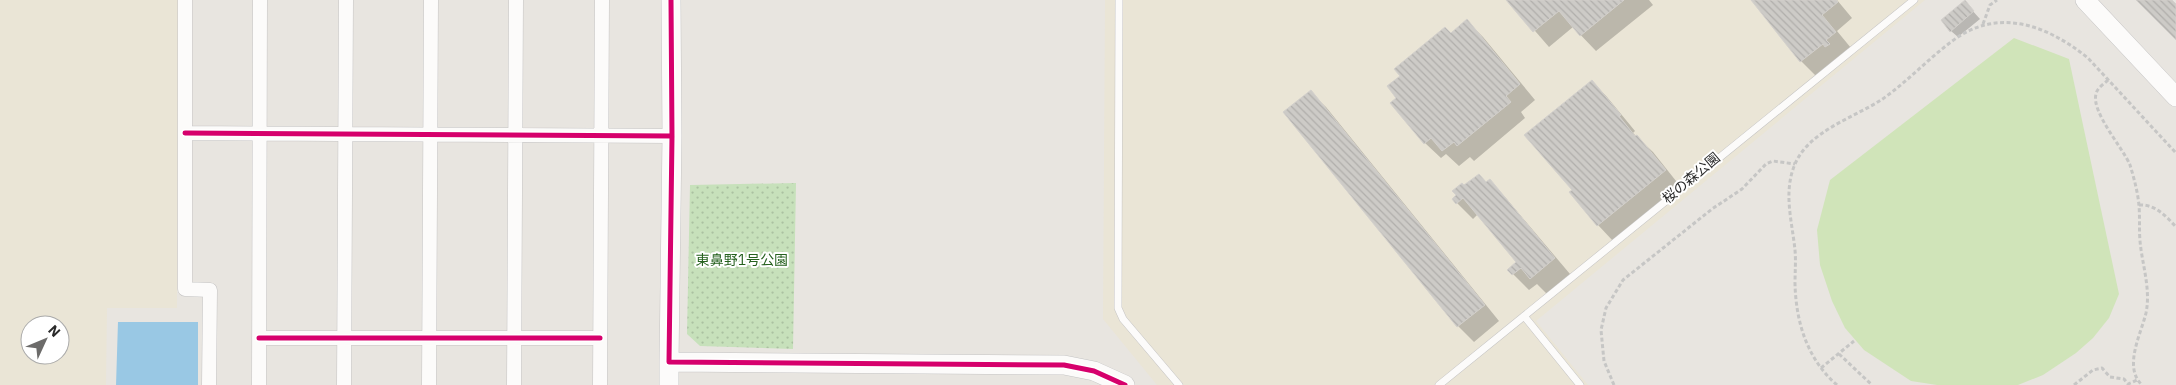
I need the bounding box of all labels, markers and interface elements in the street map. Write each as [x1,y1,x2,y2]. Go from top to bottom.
street label: 桜の森公園 [1658,149,1724,207]
park label: 東鼻野1号公園 [696,251,788,269]
north arrow [20,315,70,365]
text: N [44,321,64,341]

